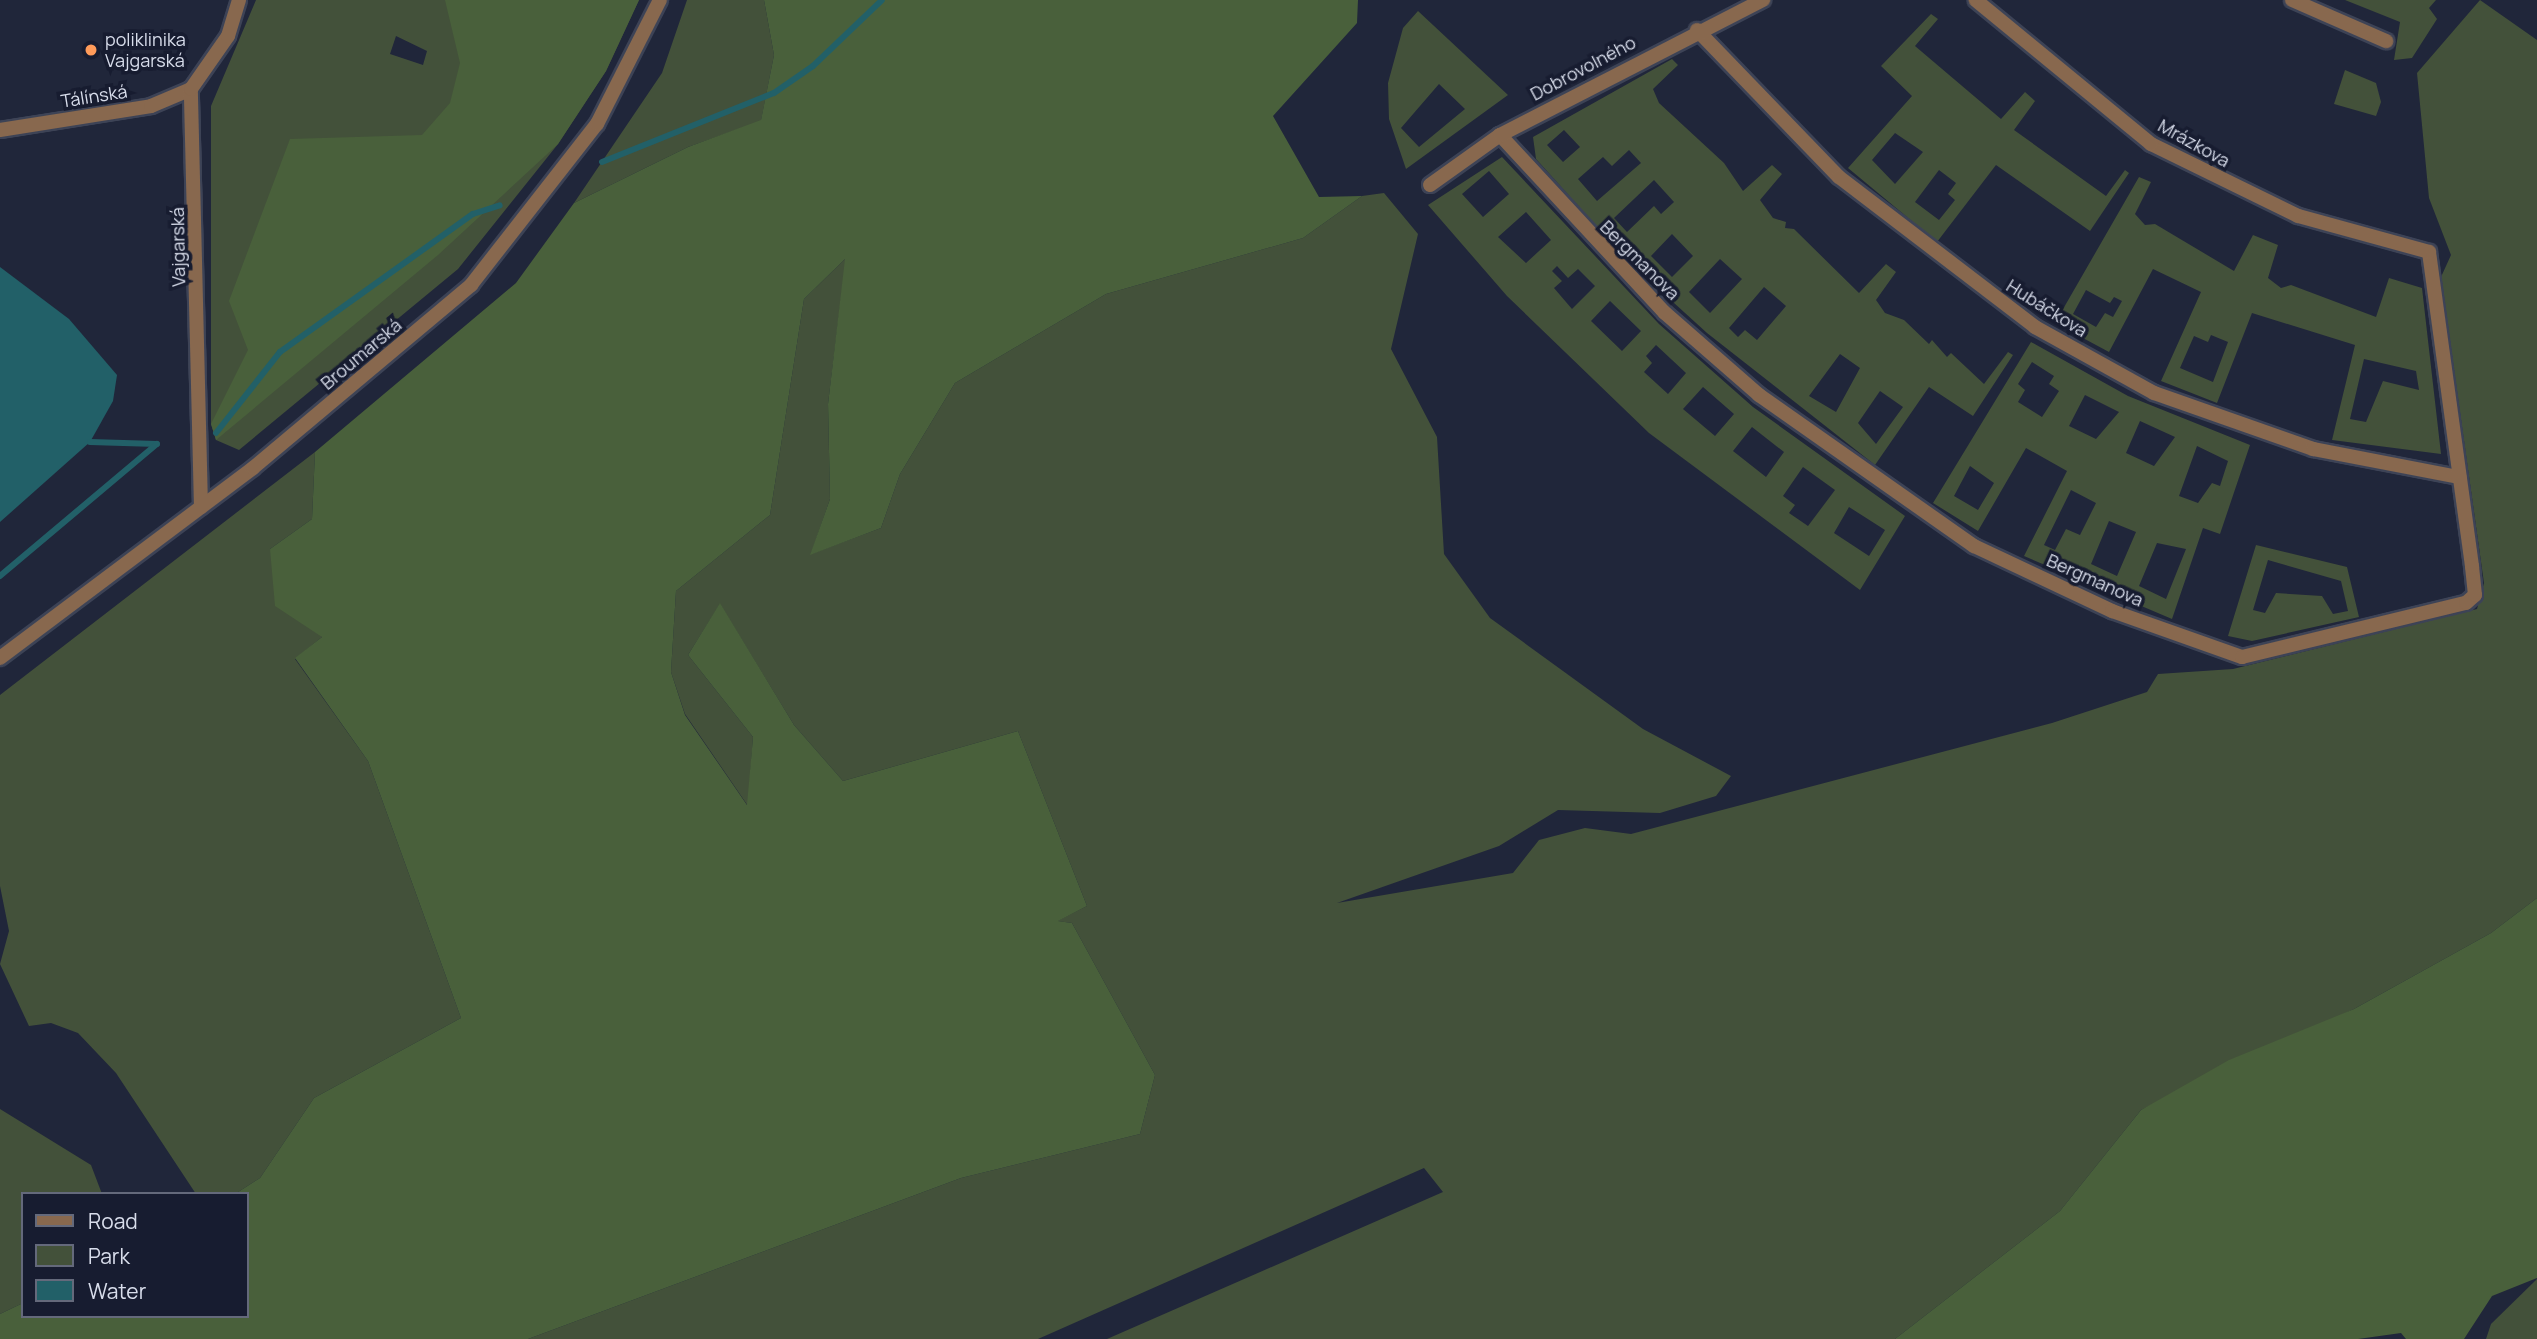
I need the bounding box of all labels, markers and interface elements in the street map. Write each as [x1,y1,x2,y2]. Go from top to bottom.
place label: poliklinika Vajgarská [105,29,186,72]
street label: Dobrovolného [1527,31,1639,105]
marker: poliklinika Vajgarská [83,42,99,58]
street label: Tálínská [59,80,129,112]
street label: Mrázkova [2154,115,2234,171]
street label: Vajgarská [167,207,189,287]
street label: Bergmanova [1596,216,1684,304]
street label: Hubáčkova [2003,275,2091,341]
street label: Broumarská [316,314,406,394]
street label: Bergmanova [2044,549,2146,611]
legend [21,1192,248,1318]
text: Road [88,1207,138,1235]
text: Park [88,1242,130,1270]
text: Water [88,1277,146,1305]

